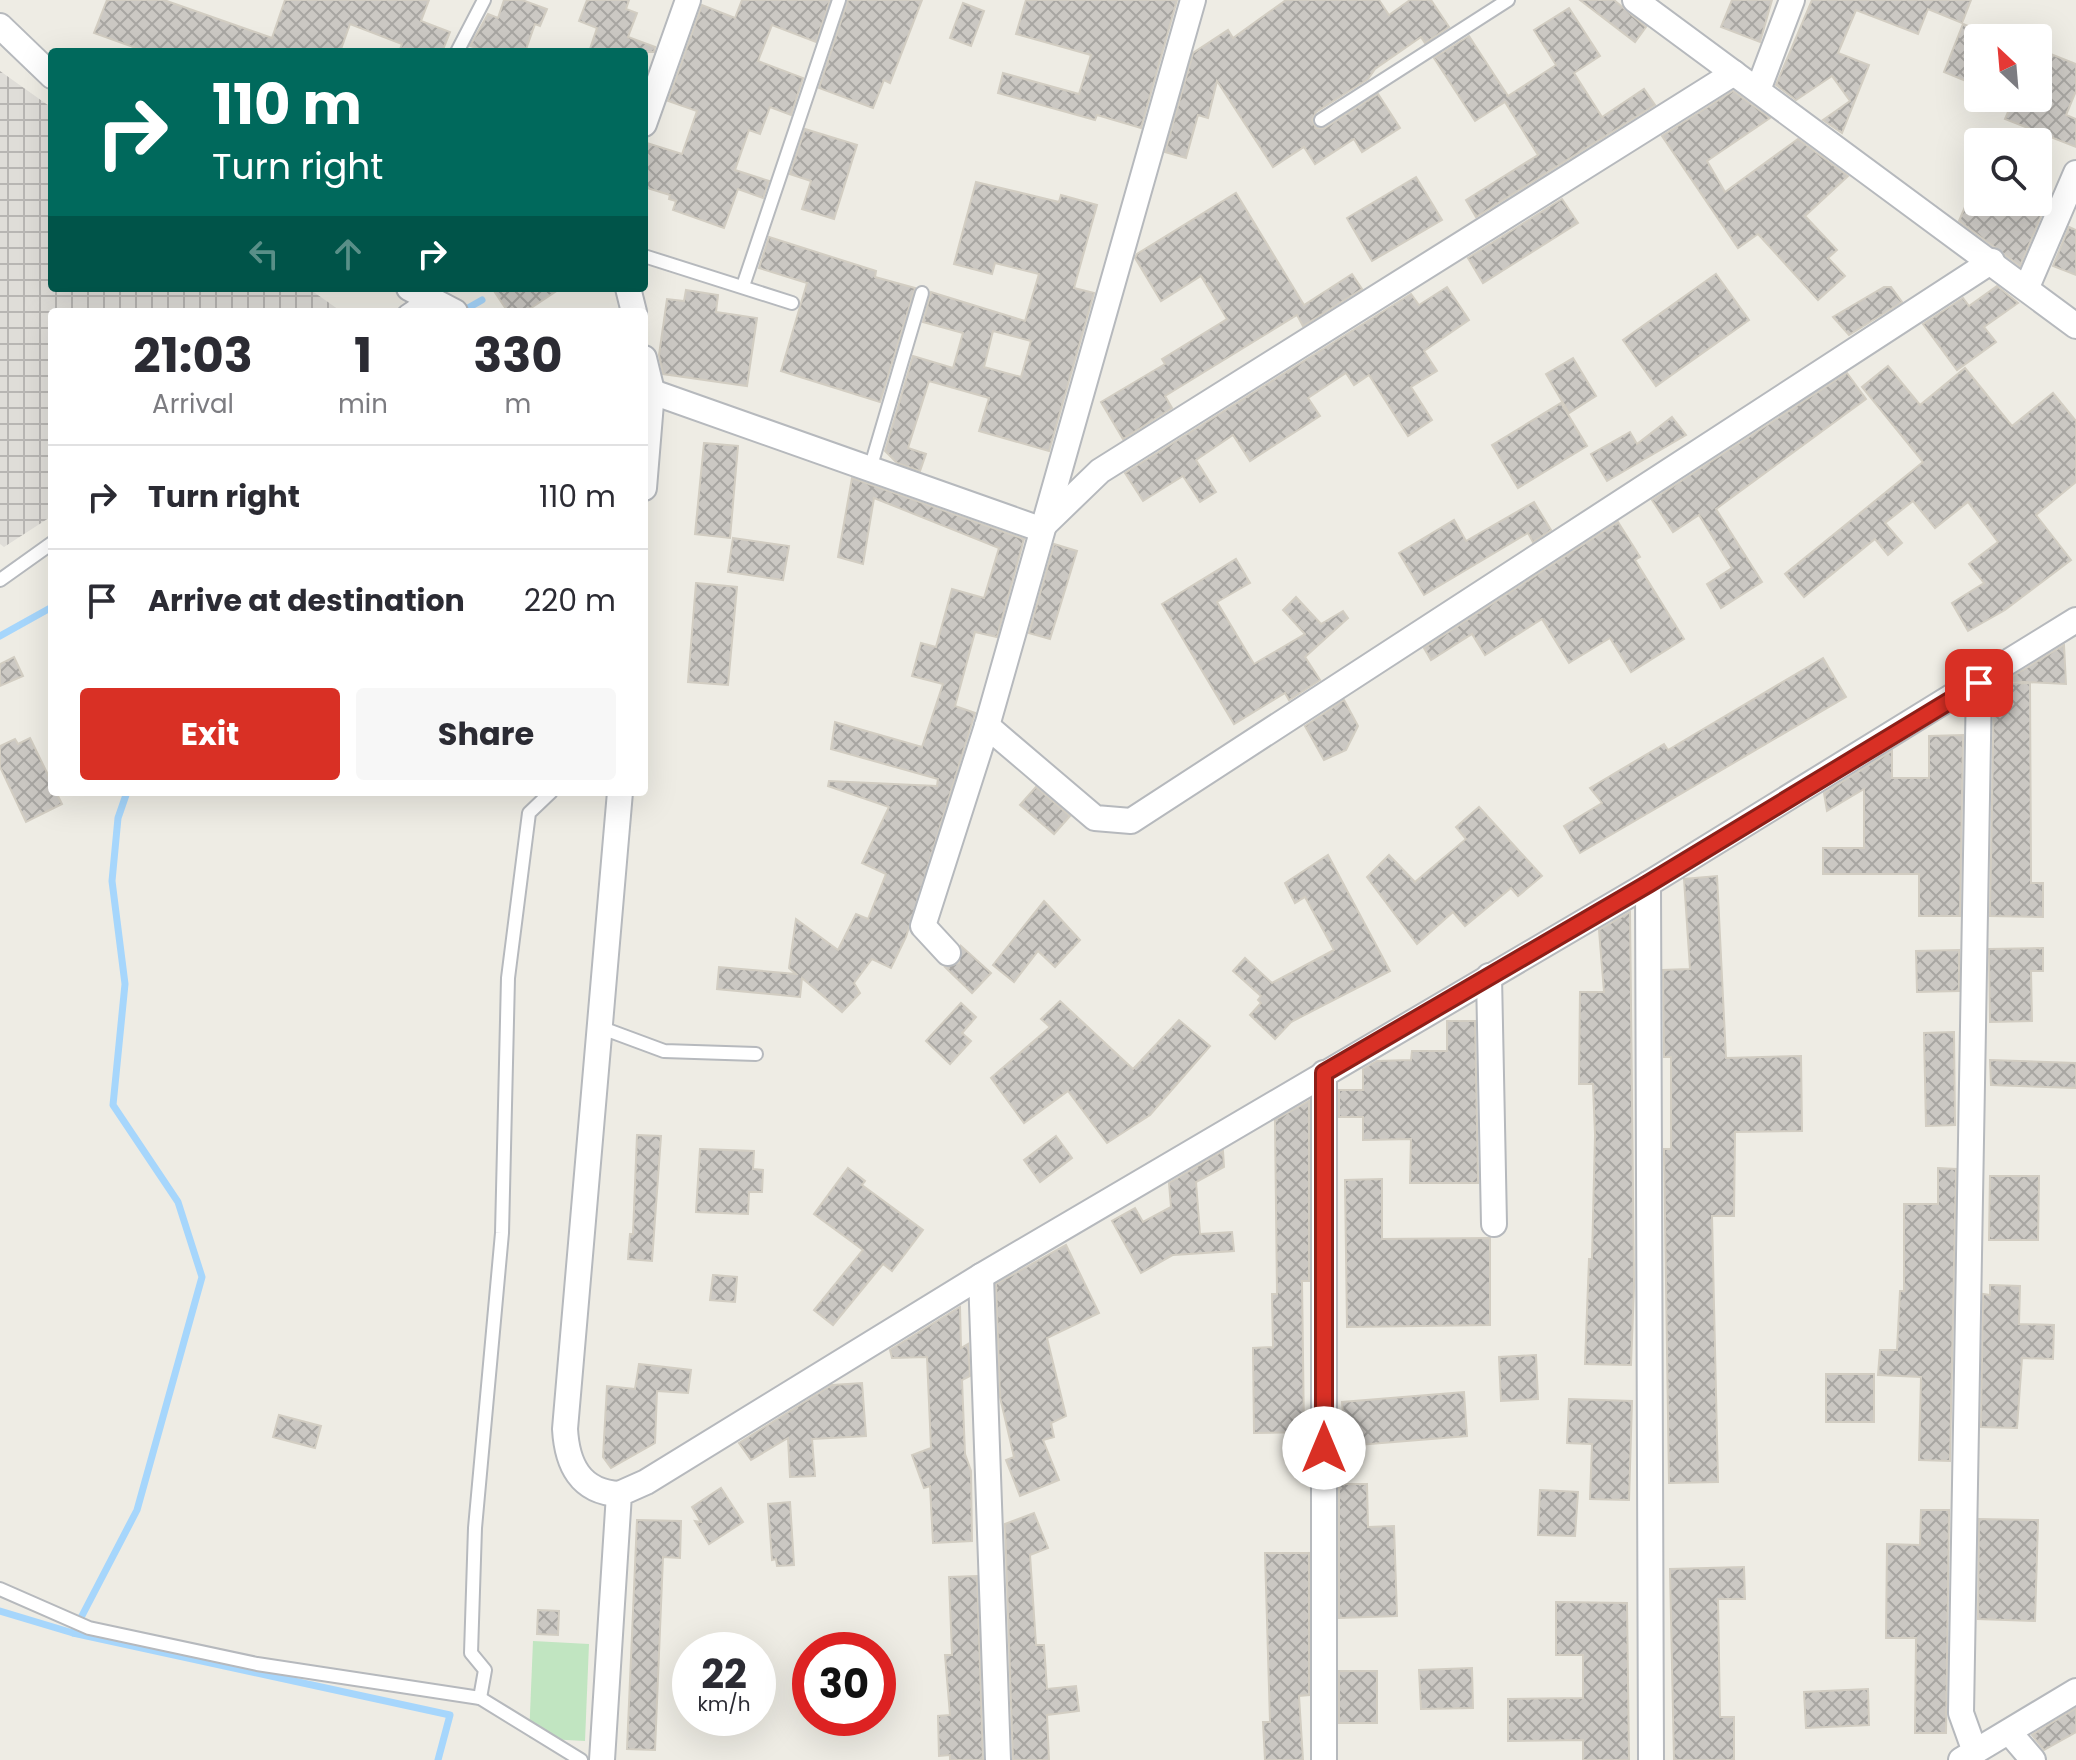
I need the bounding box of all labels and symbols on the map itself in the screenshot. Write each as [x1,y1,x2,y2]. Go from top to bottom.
north arrow [1964,24,2052,112]
pin [1945,649,2013,717]
position arrow [1282,1406,1366,1490]
speed limit sign: 30 [792,1632,896,1736]

